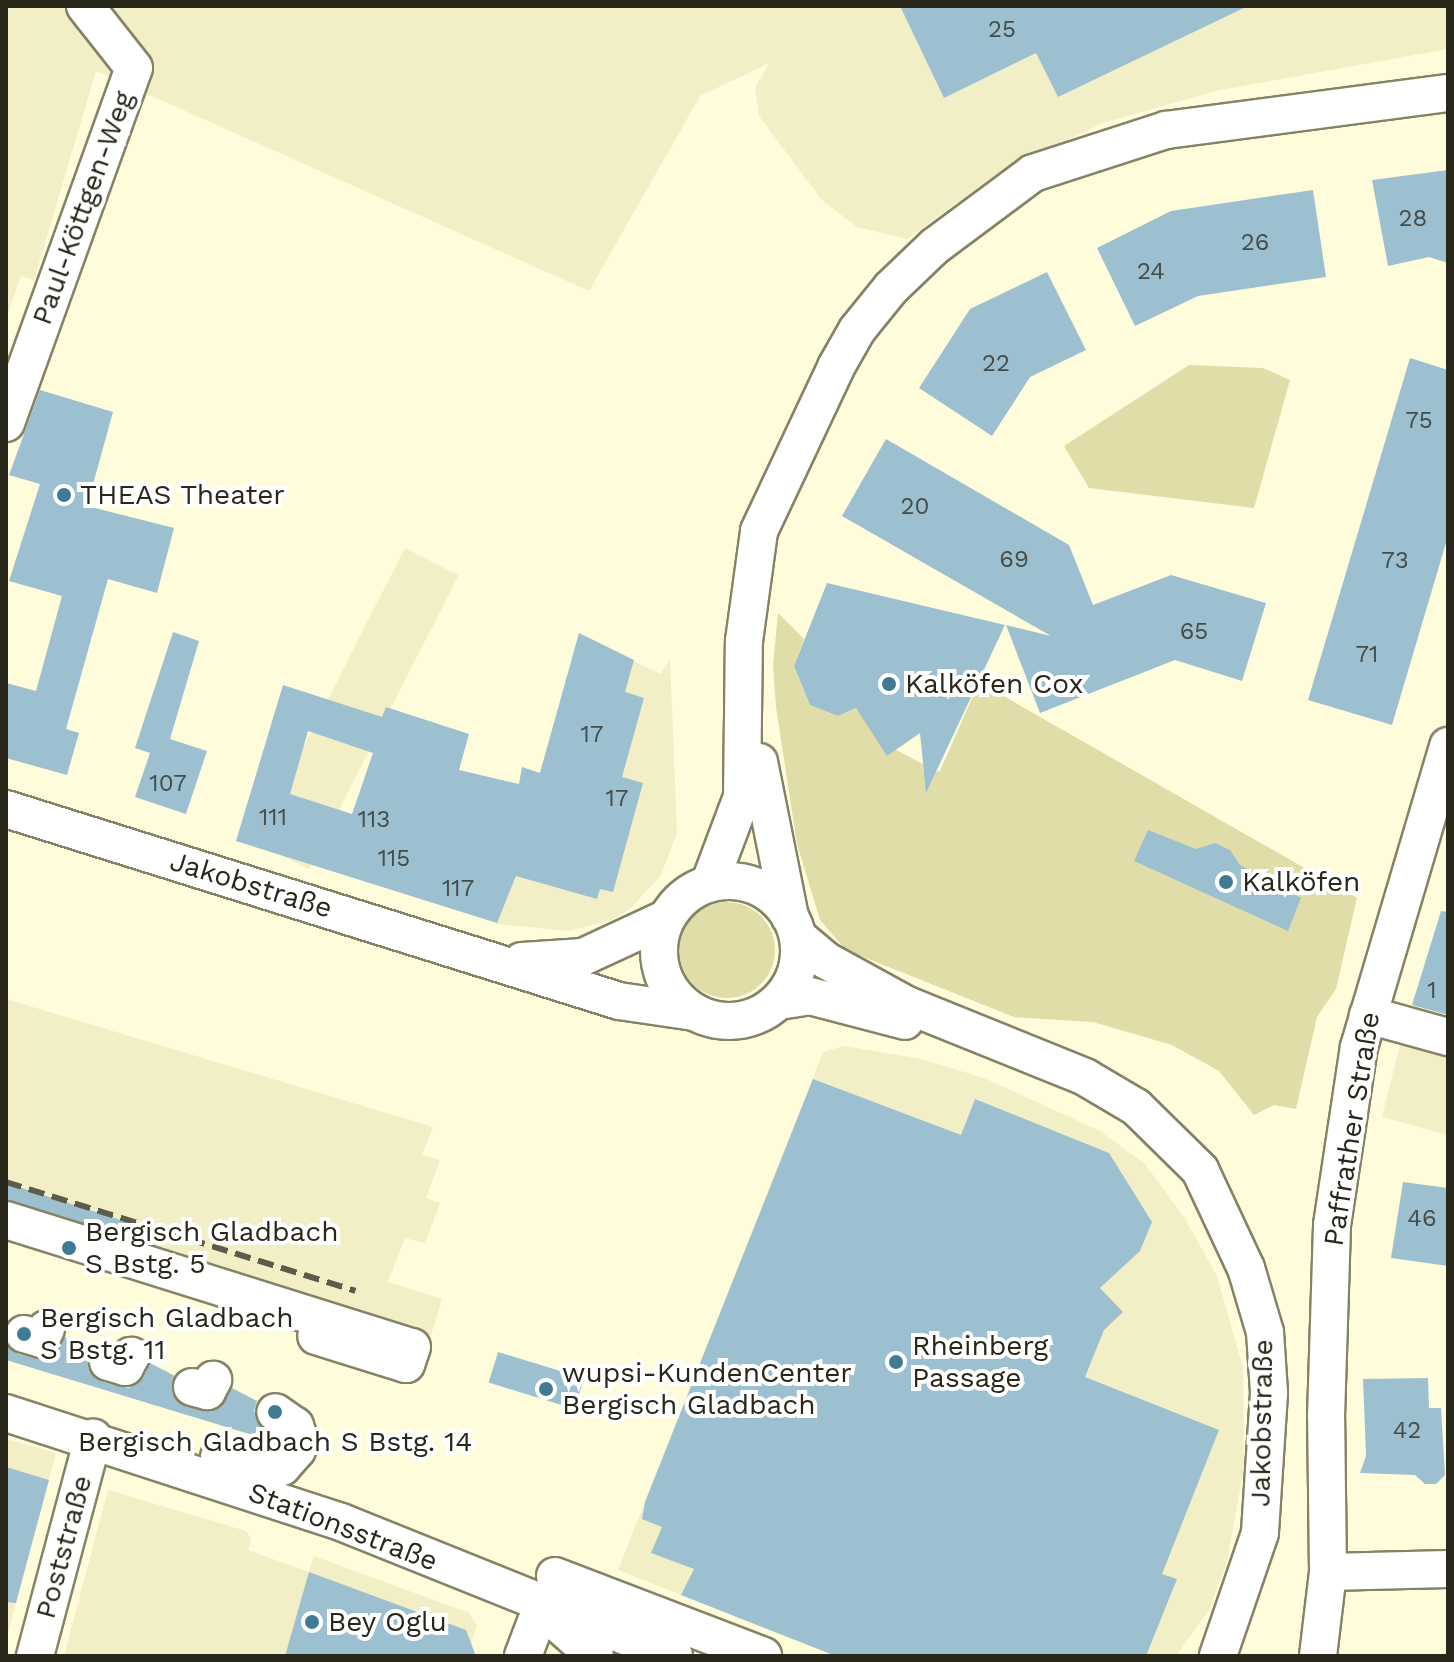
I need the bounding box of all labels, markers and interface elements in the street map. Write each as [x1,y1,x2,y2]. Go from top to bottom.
house number: 25 [988,16,1016,44]
street label: Paul-Köttgen-Weg [25,87,141,329]
house number: 28 [1399,205,1427,233]
house number: 26 [1241,229,1269,257]
house number: 24 [1137,258,1165,286]
house number: 22 [982,350,1010,378]
house number: 75 [1405,407,1433,435]
place label: THEAS Theater [80,478,286,512]
marker: THEAS Theater [55,486,73,504]
house number: 20 [901,493,929,521]
house number: 69 [999,546,1029,574]
house number: 73 [1381,547,1409,575]
house number: 65 [1180,618,1208,646]
house number: 71 [1356,641,1378,669]
place label: Kalköfen Cox [905,667,1083,701]
marker: Kalköfen Cox [880,675,898,693]
house number: 17 [581,721,603,749]
house number: 107 [149,770,187,798]
house number: 17 [606,785,628,813]
house number: 111 [259,804,287,832]
house number: 113 [358,806,390,834]
street label: Jakobstraße [166,844,336,926]
house number: 115 [378,845,410,873]
place label: Kalköfen [1242,865,1360,899]
marker: Kalköfen [1217,873,1235,891]
house number: 117 [442,875,474,903]
house number: 1 [1427,977,1437,1005]
street label: Paffrather Straße [1317,1009,1387,1249]
house number: 46 [1407,1205,1437,1233]
place label: Bergisch Gladbach S Bstg. 5 [85,1215,338,1281]
marker: Bergisch Gladbach S Bstg. 5 [60,1239,78,1257]
place label: Bergisch Gladbach S Bstg. 11 [40,1301,293,1367]
marker: Bergisch Gladbach S Bstg. 11 [15,1325,33,1343]
place label: Rheinberg Passage [912,1329,1048,1395]
street label: Jakobstraße [1244,1339,1280,1507]
marker: Rheinberg Passage [887,1353,905,1371]
place label: wupsi-KundenCenter Bergisch Gladbach [562,1356,852,1422]
marker: wupsi-KundenCenter Bergisch Gladbach [537,1380,555,1398]
marker: Bergisch Gladbach S Bstg. 14 [266,1403,284,1421]
house number: 42 [1393,1417,1421,1445]
place label: Bergisch Gladbach S Bstg. 14 [77,1425,473,1459]
street label: Poststraße [29,1472,99,1622]
street label: Stationsstraße [244,1476,442,1578]
place label: Bey Oglu [328,1605,447,1639]
marker: Bey Oglu [303,1613,321,1631]

